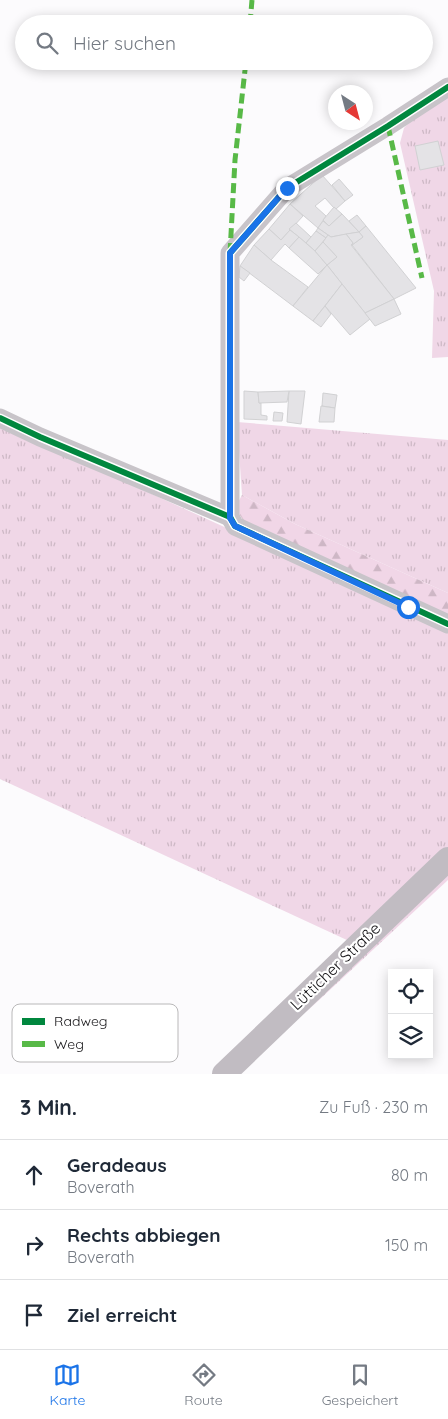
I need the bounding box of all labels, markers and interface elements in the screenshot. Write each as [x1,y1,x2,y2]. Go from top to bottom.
search box [15,15,433,70]
icon: search [33,29,61,57]
text: Hier suchen [73,31,176,55]
north arrow [328,85,373,130]
route end [276,177,299,200]
route start [397,596,420,619]
street label: Lütticher Straße [286,918,384,1014]
map controls [388,969,433,1059]
button: locate [388,969,433,1014]
legend [12,1004,178,1062]
text: Radweg [54,1012,108,1030]
button: layers [388,1014,433,1059]
text: Weg [54,1035,84,1053]
text: 3 Min. [20,1094,77,1120]
text: Zu Fuß · 230 m [319,1097,428,1117]
text: Geradeaus [67,1153,167,1177]
icon: ahead [20,1161,48,1189]
text: 80 m [391,1165,428,1185]
text: Boverath [67,1177,135,1197]
text: Rechts abbiegen [67,1223,220,1247]
icon: right [20,1231,48,1259]
text: 150 m [385,1235,428,1255]
text: Boverath [67,1247,135,1267]
icon: arrive [20,1301,48,1329]
text: Ziel erreicht [67,1303,177,1327]
tab: Karte [49,1361,85,1409]
tab: Route [184,1361,223,1409]
tab: Gespeichert [322,1361,398,1409]

